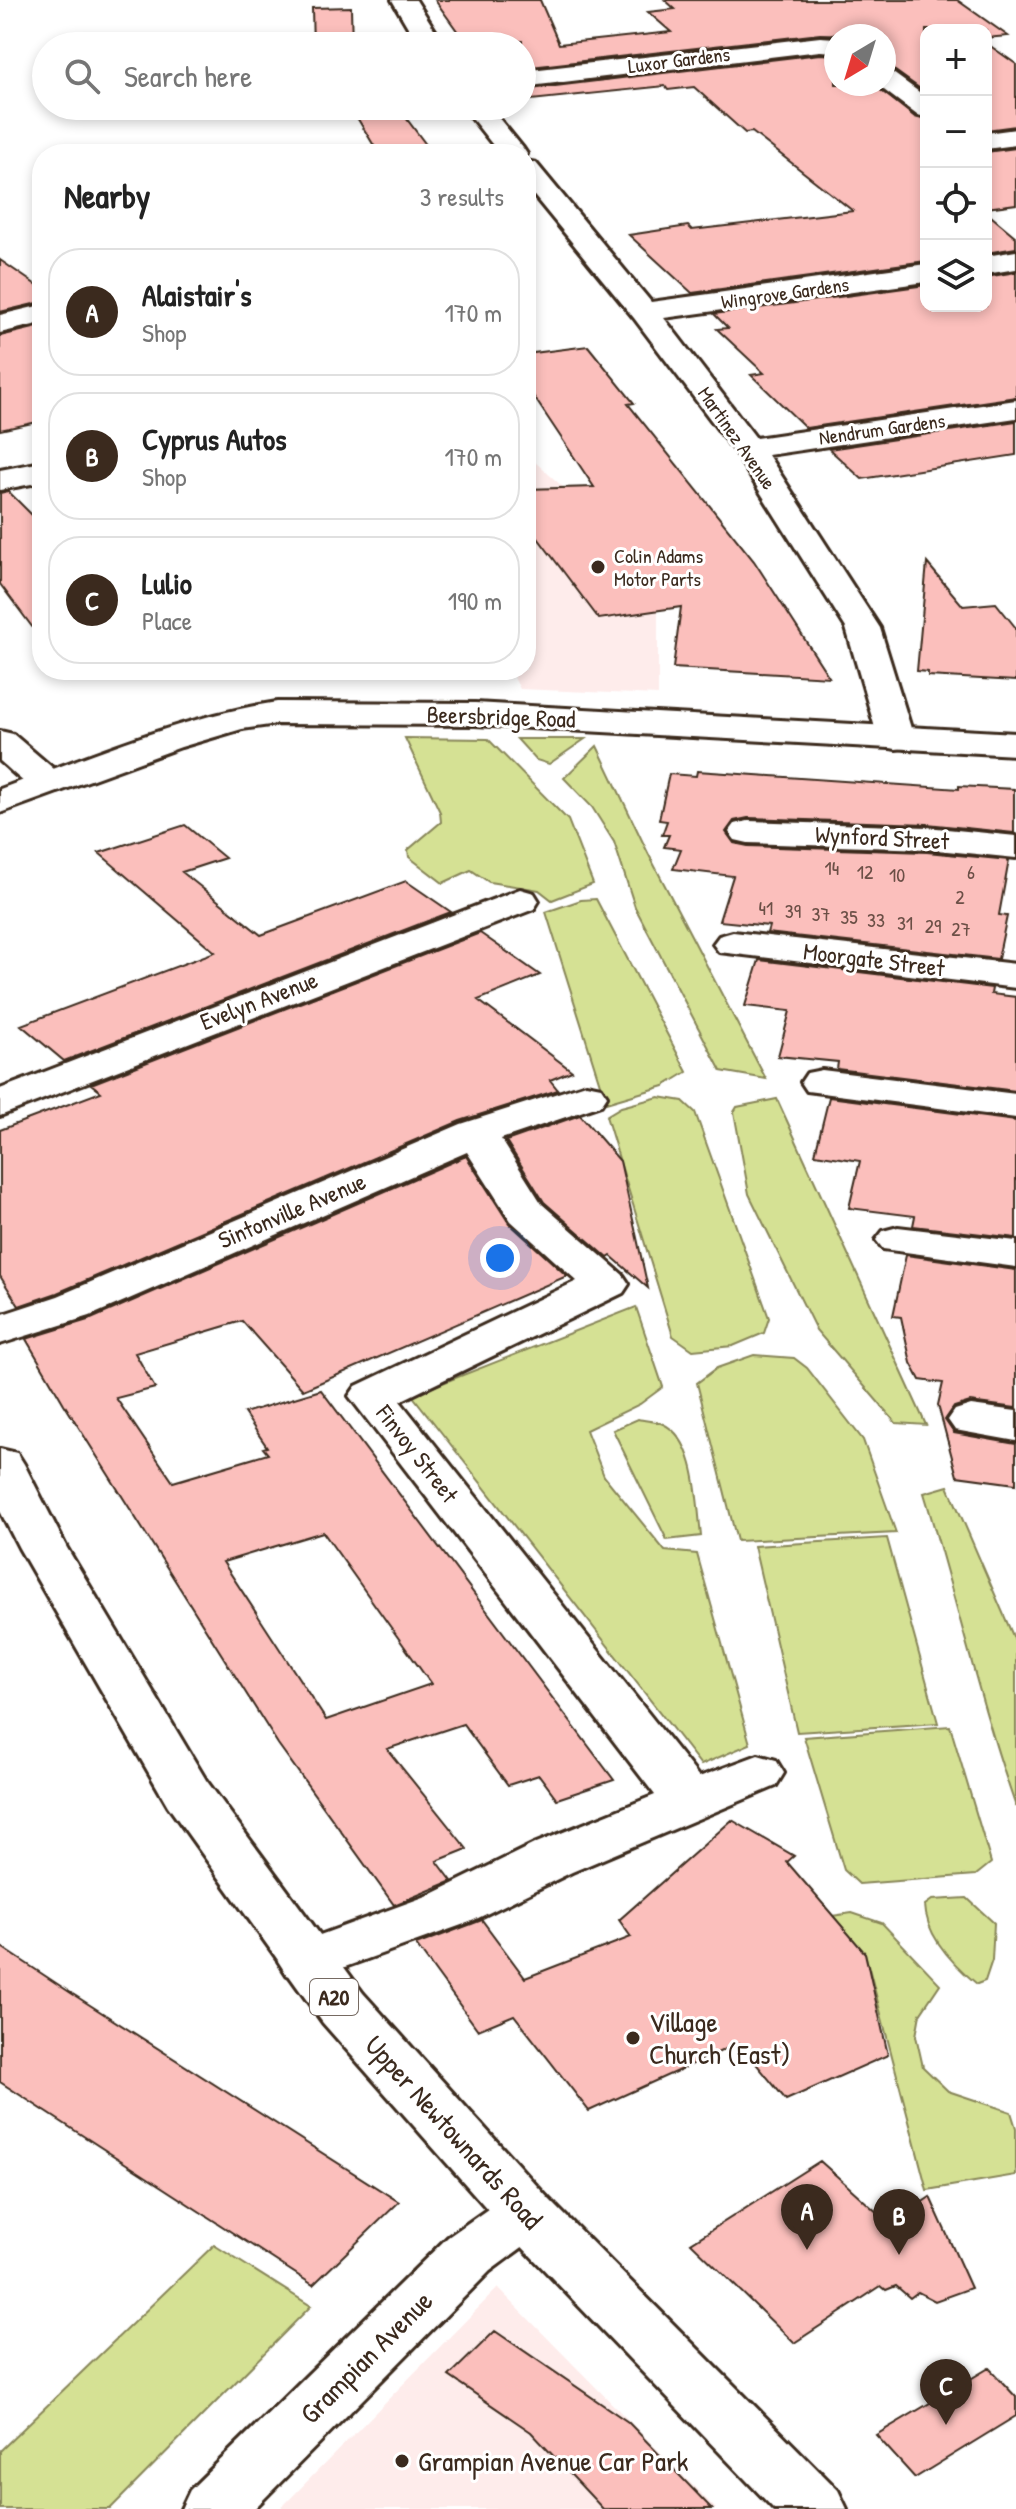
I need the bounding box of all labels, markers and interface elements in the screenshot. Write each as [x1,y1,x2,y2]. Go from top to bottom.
north arrow [824,24,896,96]
map controls [920,24,992,312]
button: + [920,24,992,96]
search box [32,32,536,120]
street label: Luxor Gardens [626,40,732,79]
icon: search [60,54,104,98]
text: Search here [124,56,252,96]
button: − [920,96,992,168]
button: locate [920,168,992,240]
text: Nearby [64,173,150,219]
text: 3 results [420,179,504,214]
button: layers [920,240,992,312]
street label: Wingrove Gardens [719,270,851,315]
text: Alaistair's [142,275,251,315]
text: A [86,295,98,330]
text: 170 m [444,295,502,330]
text: Shop [142,315,186,350]
street label: Martinez Avenue [692,381,783,495]
street label: Nendrum Gardens [817,406,947,451]
text: Cyprus Autos [142,419,287,459]
text: B [85,439,99,474]
text: 170 m [444,439,502,474]
text: Shop [142,459,186,494]
place label: Colin Adams Motor Parts [614,542,703,592]
marker: Colin Adams Motor Parts [589,558,607,576]
text: Lulio [142,563,192,603]
text: C [85,583,99,618]
text: 190 m [448,583,502,618]
text: Place [142,603,192,638]
street label: Beersbridge Road [426,697,576,735]
street label: Wynford Street [814,818,951,857]
house number: 14 [825,854,839,881]
house number: 12 [857,858,874,885]
house number: 6 [967,858,975,885]
house number: 10 [889,861,905,888]
house number: 2 [955,883,965,910]
house number: 41 [759,894,773,921]
house number: 39 [785,897,801,924]
house number: 37 [812,900,831,927]
house number: 35 [840,903,858,930]
house number: 33 [867,906,885,933]
house number: 31 [897,909,913,936]
house number: 29 [925,912,941,939]
house number: 27 [951,915,971,942]
street label: Moorgate Street [802,934,947,984]
street label: Evelyn Avenue [195,963,322,1037]
street label: Sintonville Avenue [213,1164,371,1256]
your location [480,1238,520,1278]
street label: Finvoy Street [369,1397,467,1510]
road number: A20 [310,1979,358,2015]
place label: Village Church (East) [649,2003,790,2073]
street label: Upper Newtownards Road [357,2027,551,2237]
marker: Village Church (East) [624,2029,642,2047]
pin: A [781,2184,833,2250]
pin: B [873,2189,925,2255]
street label: Grampian Avenue [291,2282,441,2432]
pin: C [920,2359,972,2425]
place label: Grampian Avenue Car Park [418,2442,689,2480]
marker: Grampian Avenue Car Park [393,2452,411,2470]

